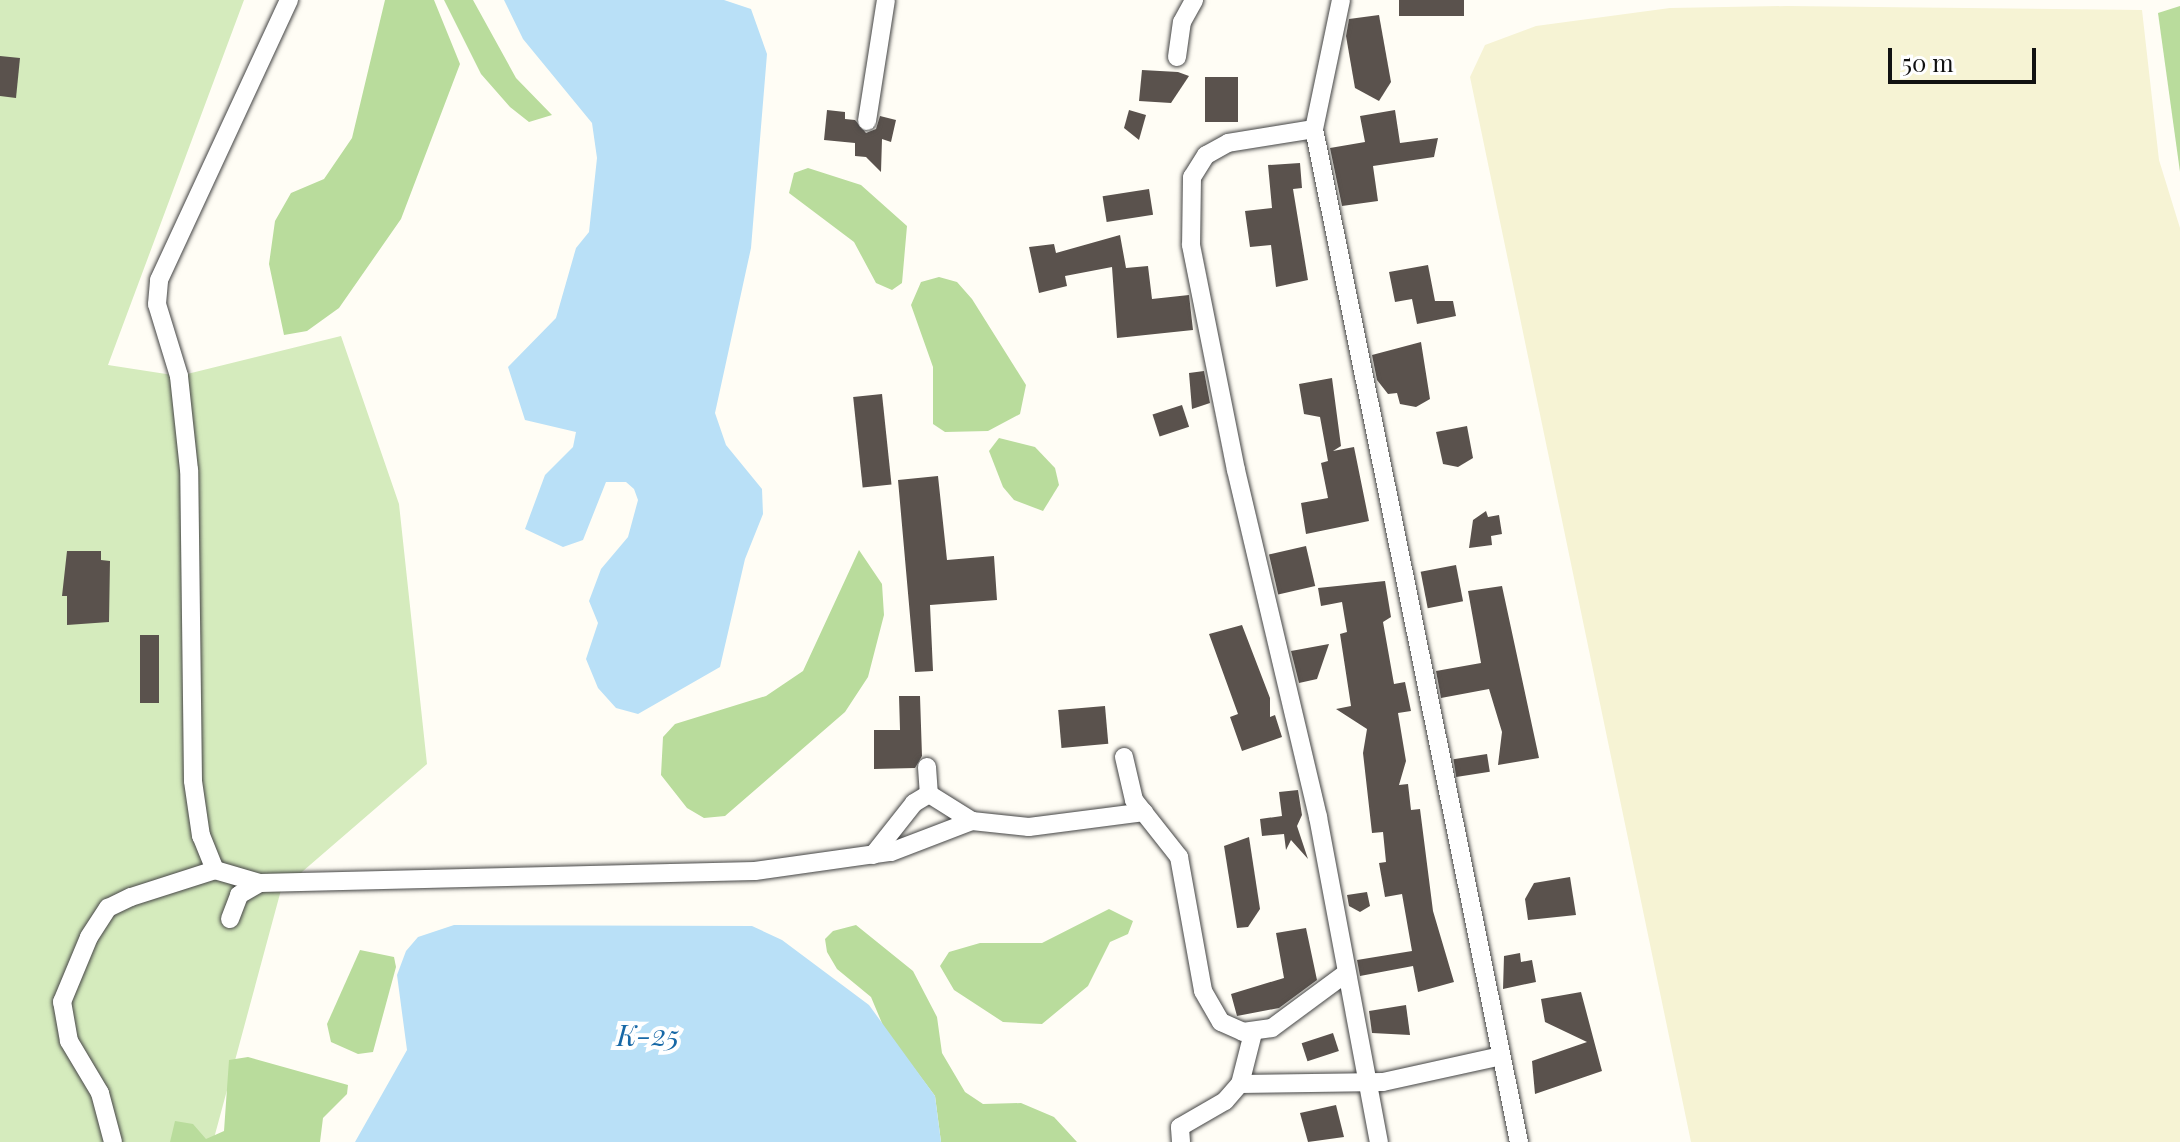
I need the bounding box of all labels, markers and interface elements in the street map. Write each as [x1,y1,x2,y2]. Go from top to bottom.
scale bar [1892,32,2040,82]
text: 50 m [1902,46,1954,78]
water label: К-25 [616,1016,680,1052]

